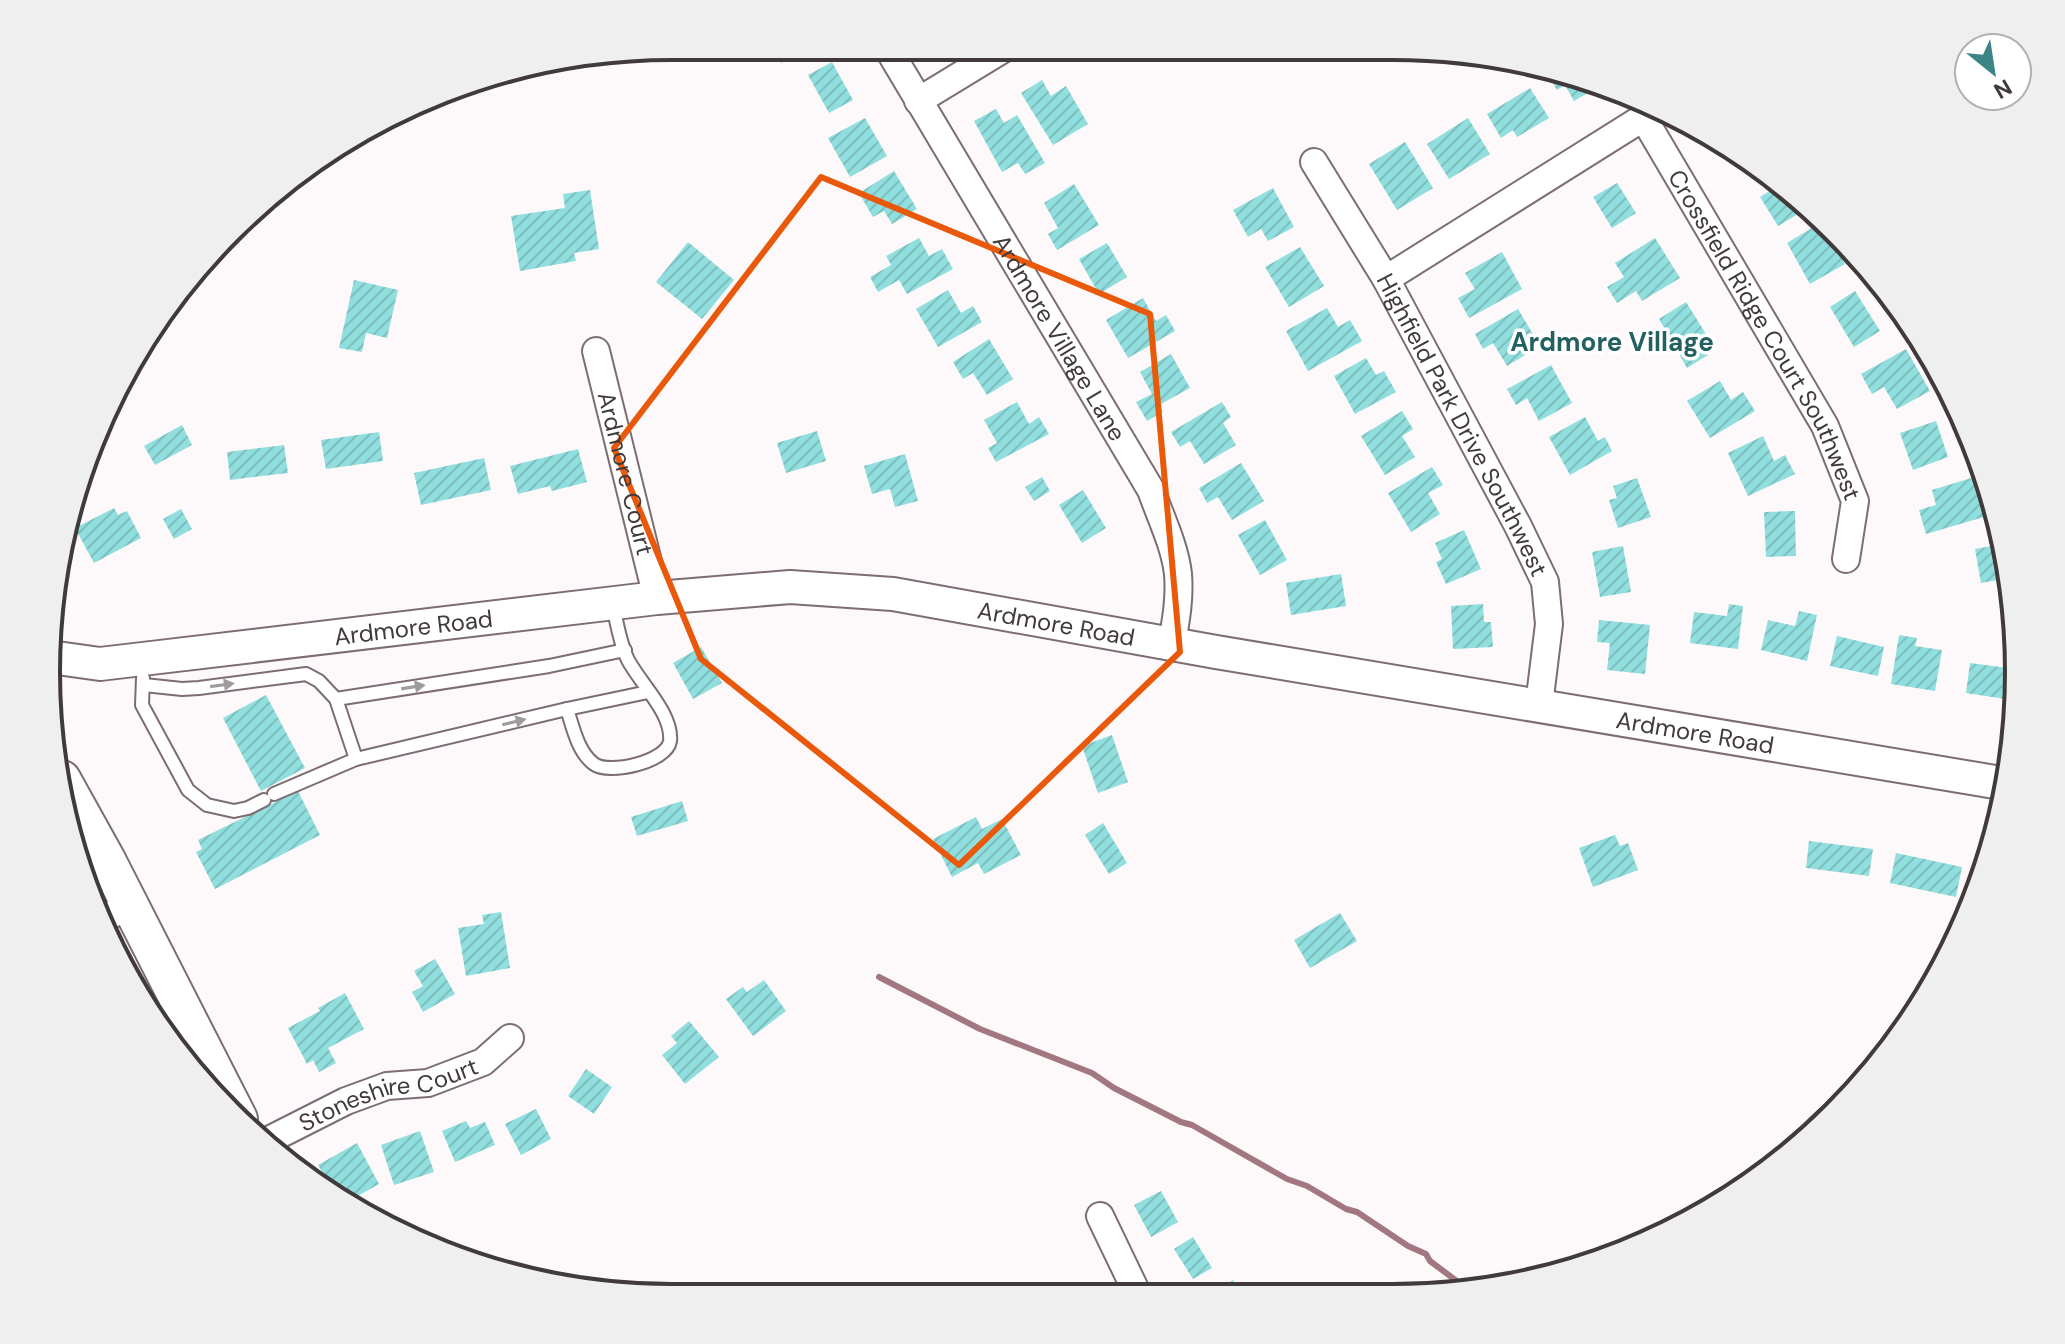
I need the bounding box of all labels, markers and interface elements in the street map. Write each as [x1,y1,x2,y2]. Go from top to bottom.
north arrow [1953,32,2033,112]
text: N [1989,72,2017,105]
street label: Crossfield Ridge Court Southwest [1662,164,1868,504]
street label: Ardmore Village Lane [987,228,1134,446]
street label: Highfield Park Drive Southwest [1370,268,1555,581]
district label: Ardmore Village [1510,325,1714,359]
street label: Ardmore Court [591,389,661,558]
street label: Ardmore Road [975,594,1138,653]
street label: Ardmore Road [332,602,494,652]
one-way arrow [209,678,234,691]
one-way arrow [400,680,425,693]
street label: Ardmore Road [1614,704,1776,760]
one-way arrow [501,715,526,728]
street label: Stoneshire Court [293,1050,482,1138]

